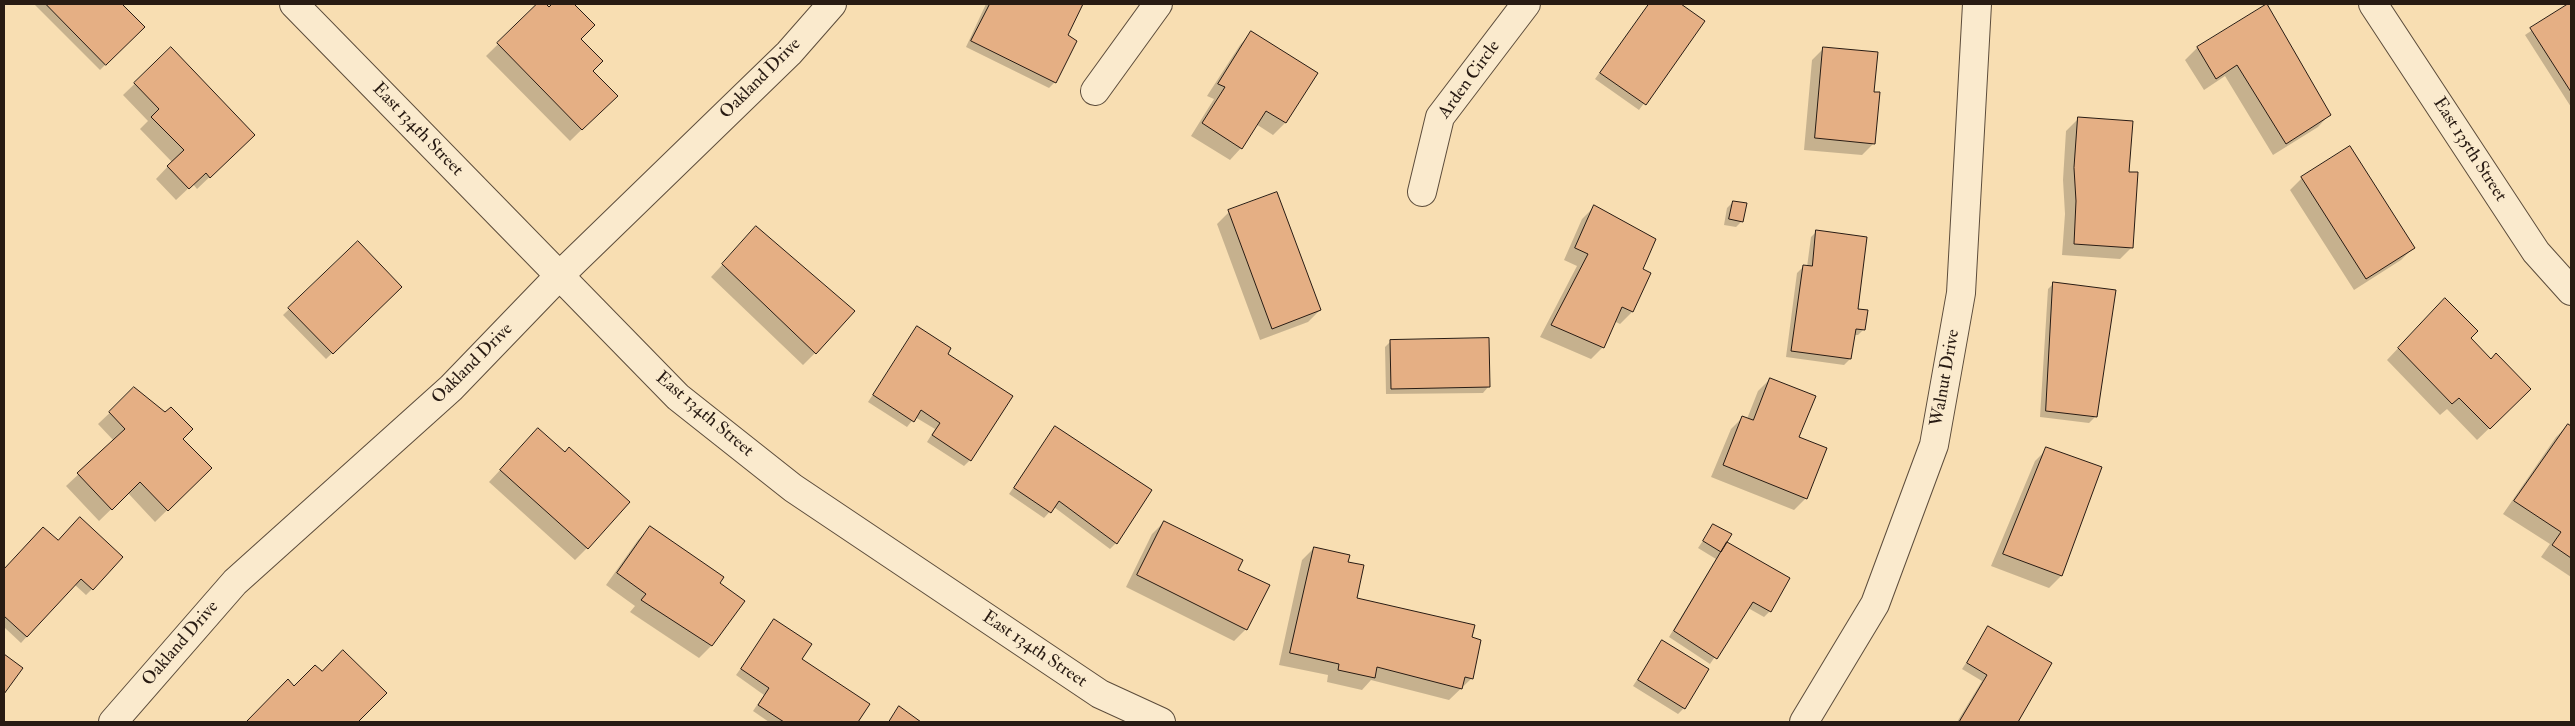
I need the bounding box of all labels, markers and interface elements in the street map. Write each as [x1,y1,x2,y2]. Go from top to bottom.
street label: Oakland Drive [716,34,806,124]
street label: Arden Circle [1434,37,1506,123]
street label: East 134th Street [367,79,467,181]
street label: East 135th Street [2427,94,2511,206]
street label: Oakland Drive [428,319,518,409]
street label: Walnut Drive [1927,328,1965,428]
street label: East 134th Street [650,368,758,462]
street label: Oakland Drive [138,597,224,691]
street label: East 134th Street [978,607,1090,693]

